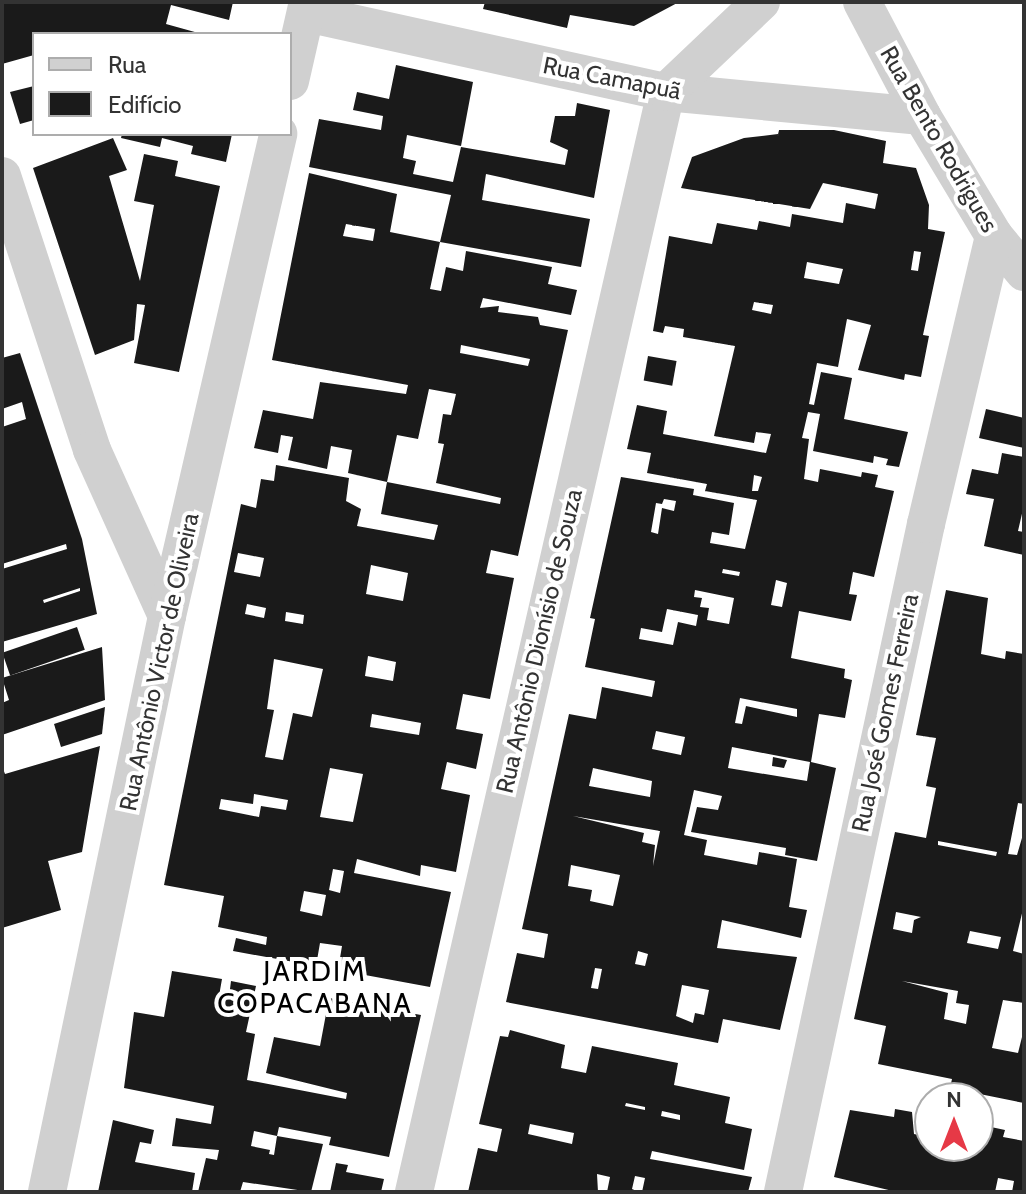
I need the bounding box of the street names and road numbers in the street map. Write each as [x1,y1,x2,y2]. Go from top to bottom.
street label: Rua Bento Rodrigues [874,41,1004,237]
street label: Rua Camapuã [541,51,683,105]
street label: Rua Antônio Dionísio de Souza [490,486,588,796]
street label: Rua Antônio Victor de Oliveira [113,510,205,814]
street label: Rua José Gomes Ferreira [846,591,924,835]

